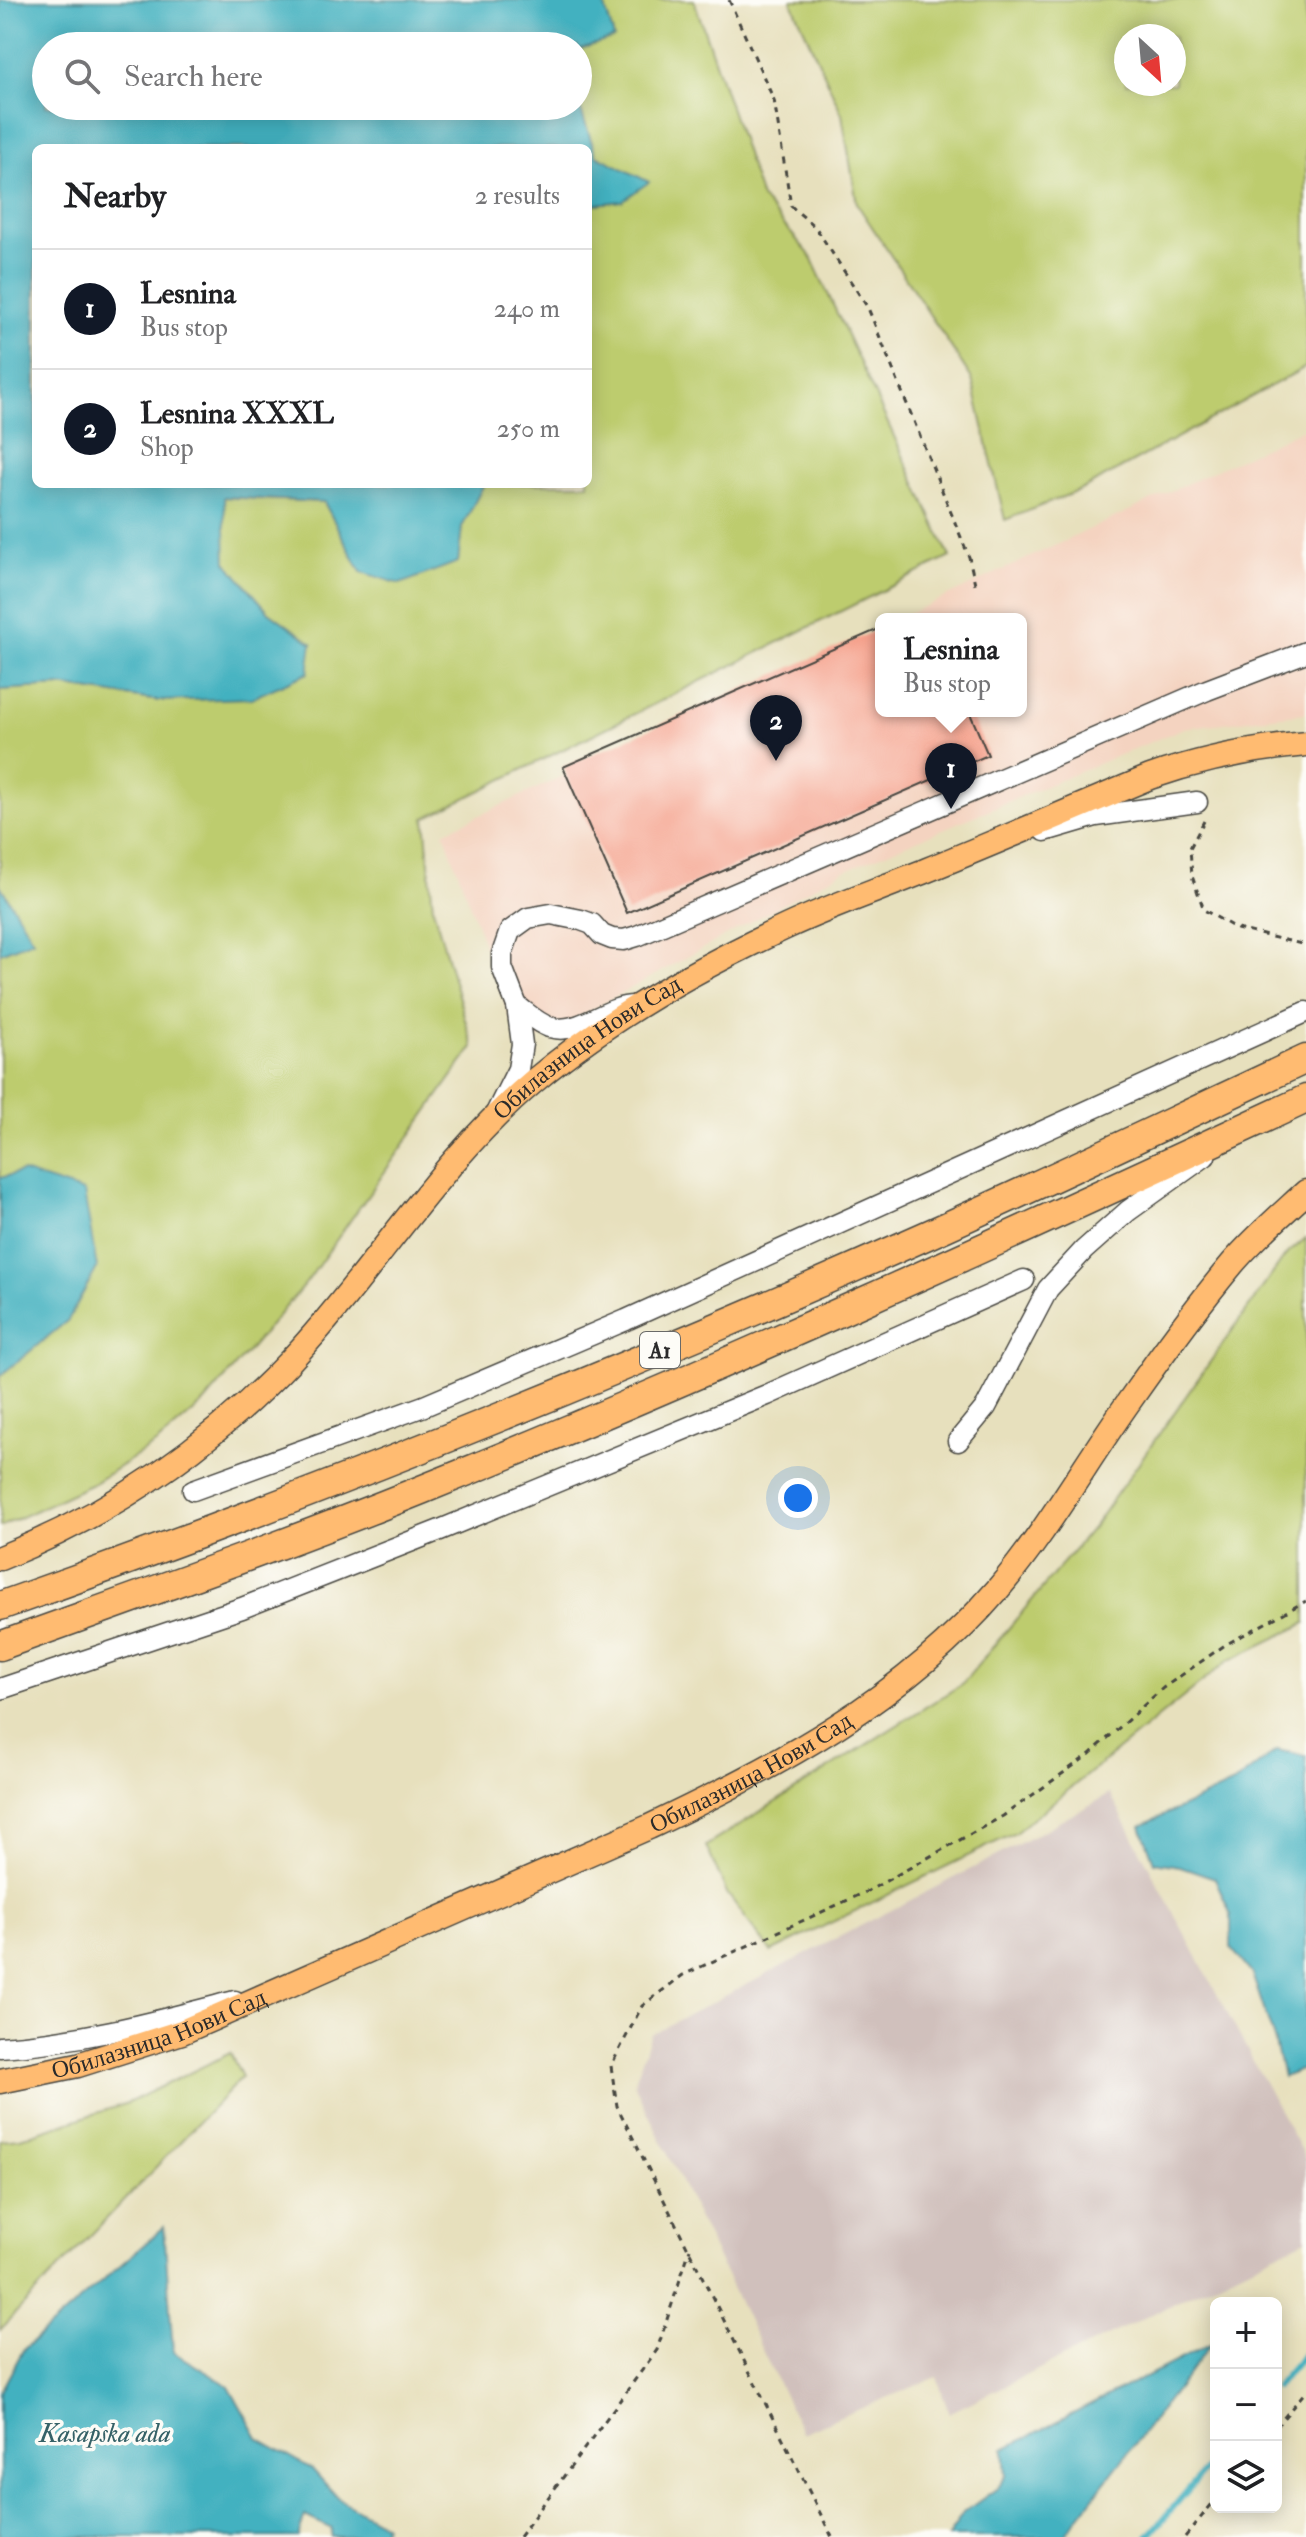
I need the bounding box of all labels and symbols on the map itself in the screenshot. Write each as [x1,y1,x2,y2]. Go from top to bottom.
north arrow [1114,24,1186,96]
pin: 2 [750,695,802,761]
pin: 1 [925,743,977,809]
street label: Обилазница Нови Сад [486,969,687,1127]
road number: A1 [640,1332,680,1368]
your location [778,1478,818,1518]
street label: Обилазница Нови Сад [644,1705,858,1841]
street label: Обилазница Нови Сад [49,1982,271,2086]
water label: Kasapska ada [37,2418,171,2450]

